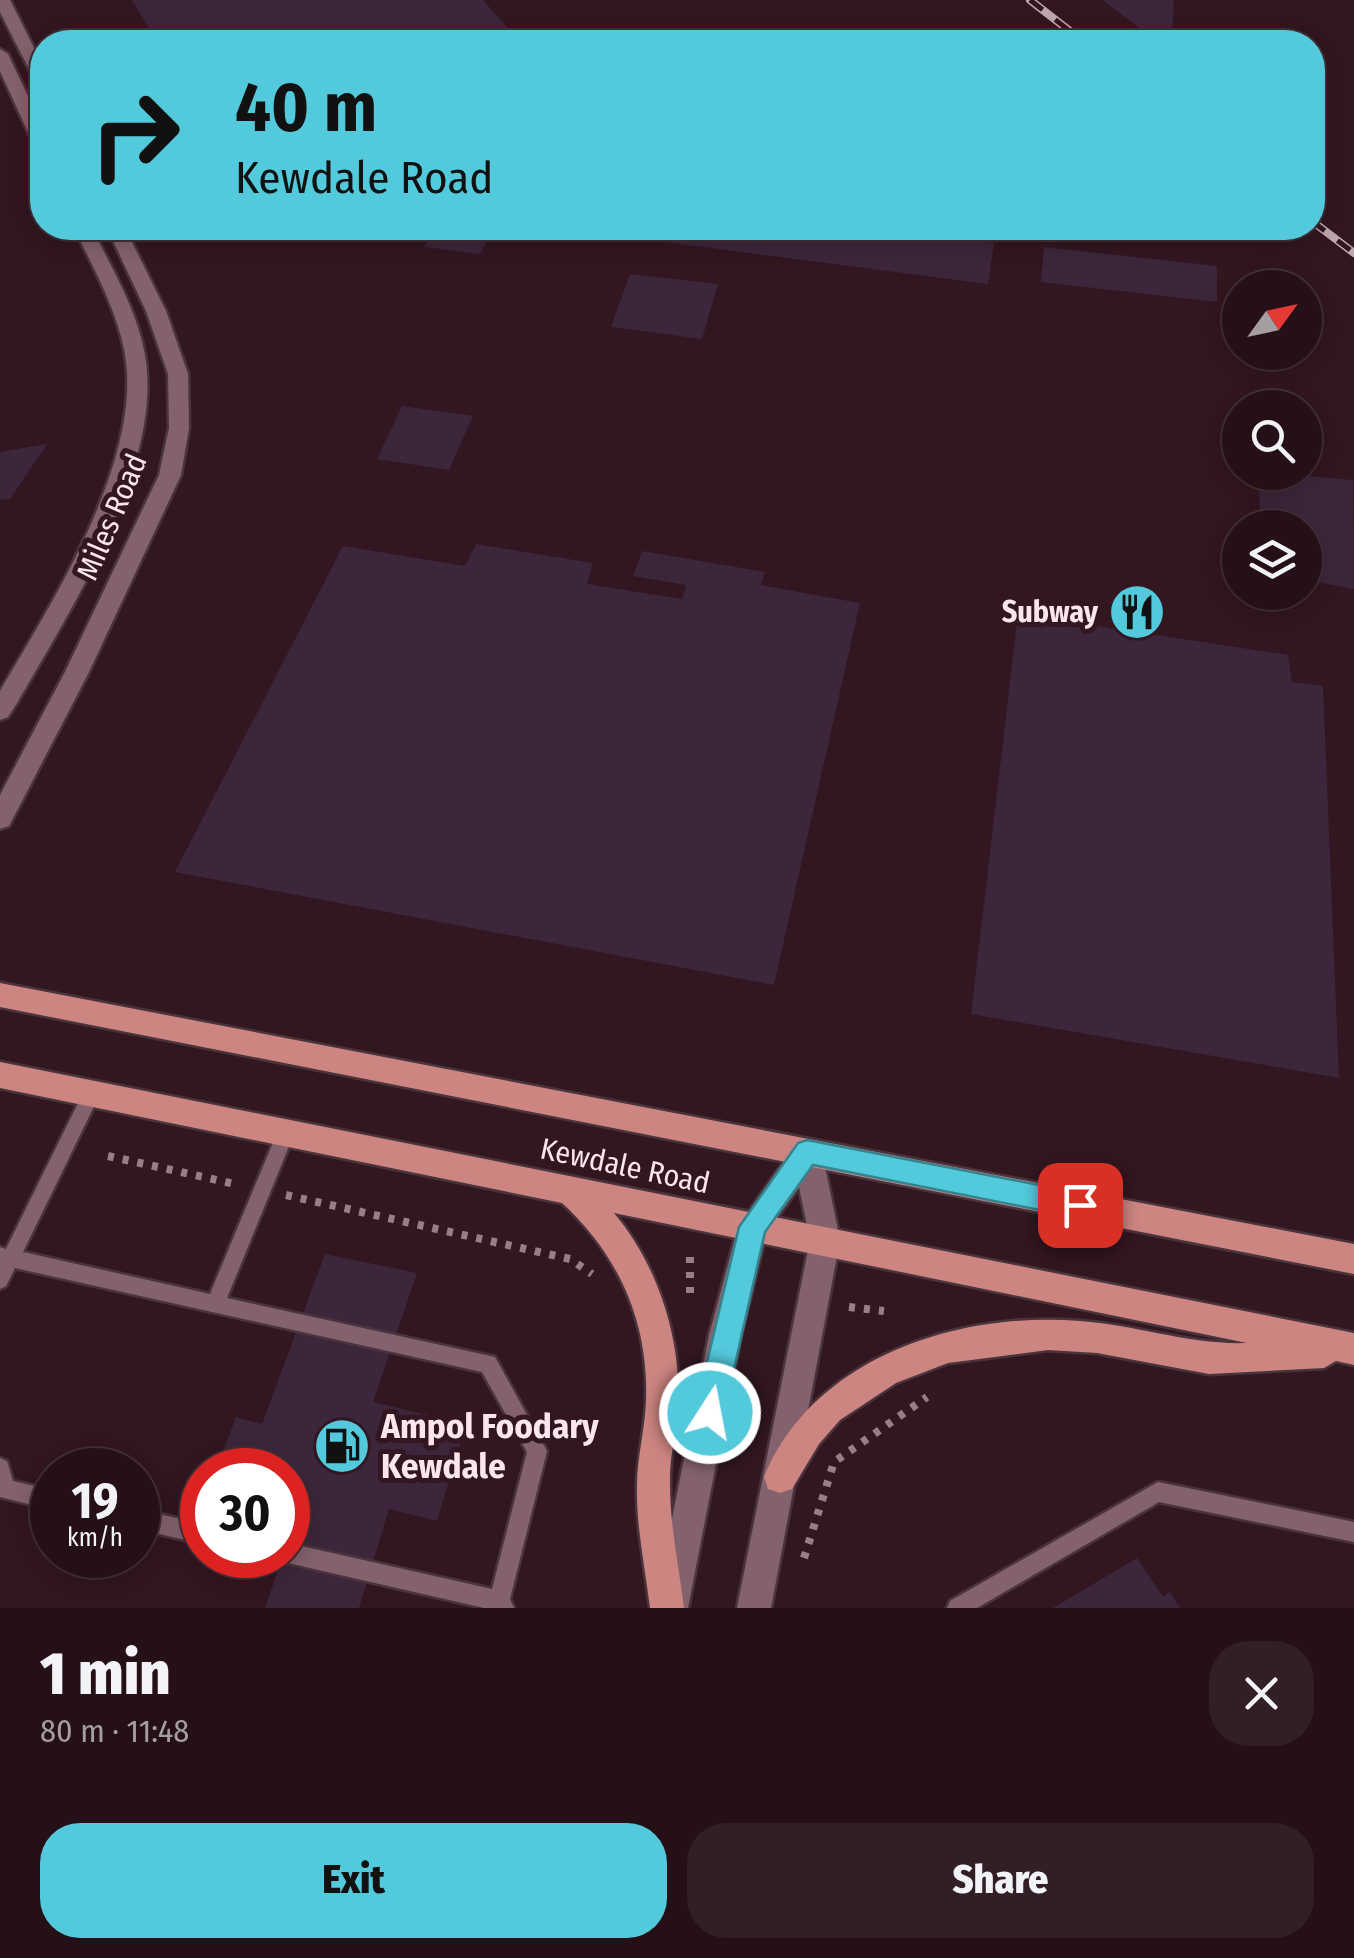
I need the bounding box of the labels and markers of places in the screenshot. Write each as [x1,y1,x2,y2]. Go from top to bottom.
restaurant icon: Subway [1107,582,1167,642]
place label: Subway [1002,594,1099,630]
pin [1038,1163,1123,1248]
place label: Ampol Foodary Kewdale [380,1405,599,1487]
fuel station icon: Ampol Foodary Kewdale [312,1416,372,1476]

